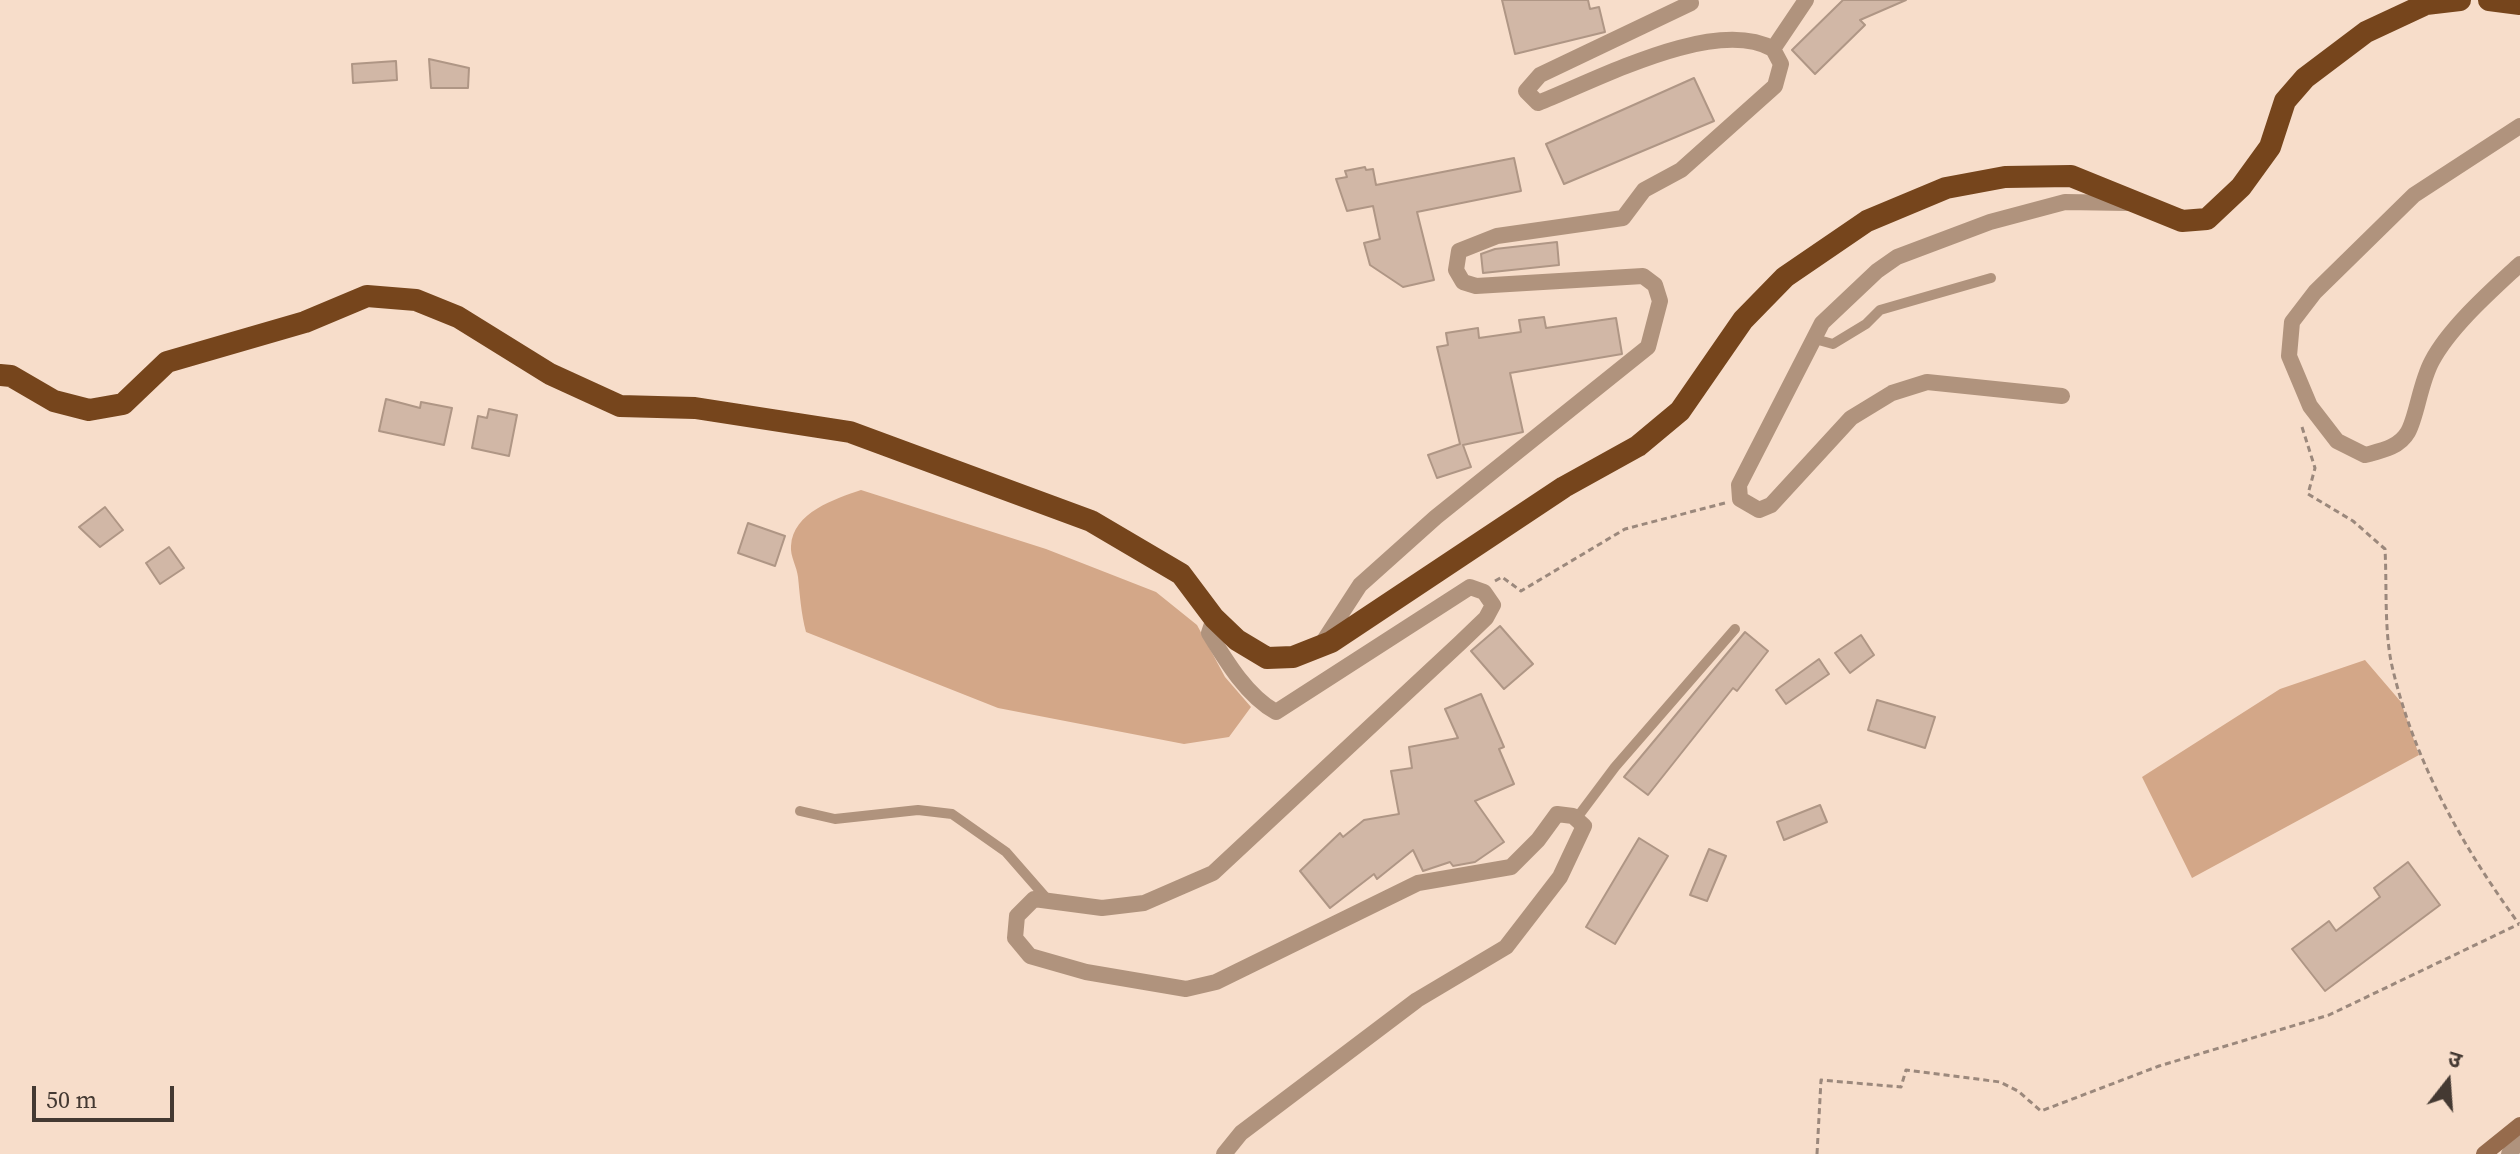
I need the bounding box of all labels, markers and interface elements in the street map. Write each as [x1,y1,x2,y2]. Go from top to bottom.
north arrow [2408,1042,2488,1122]
text: उ [2444,1043,2466,1075]
scale bar [36,1070,178,1120]
text: 50 m [46,1083,97,1116]

